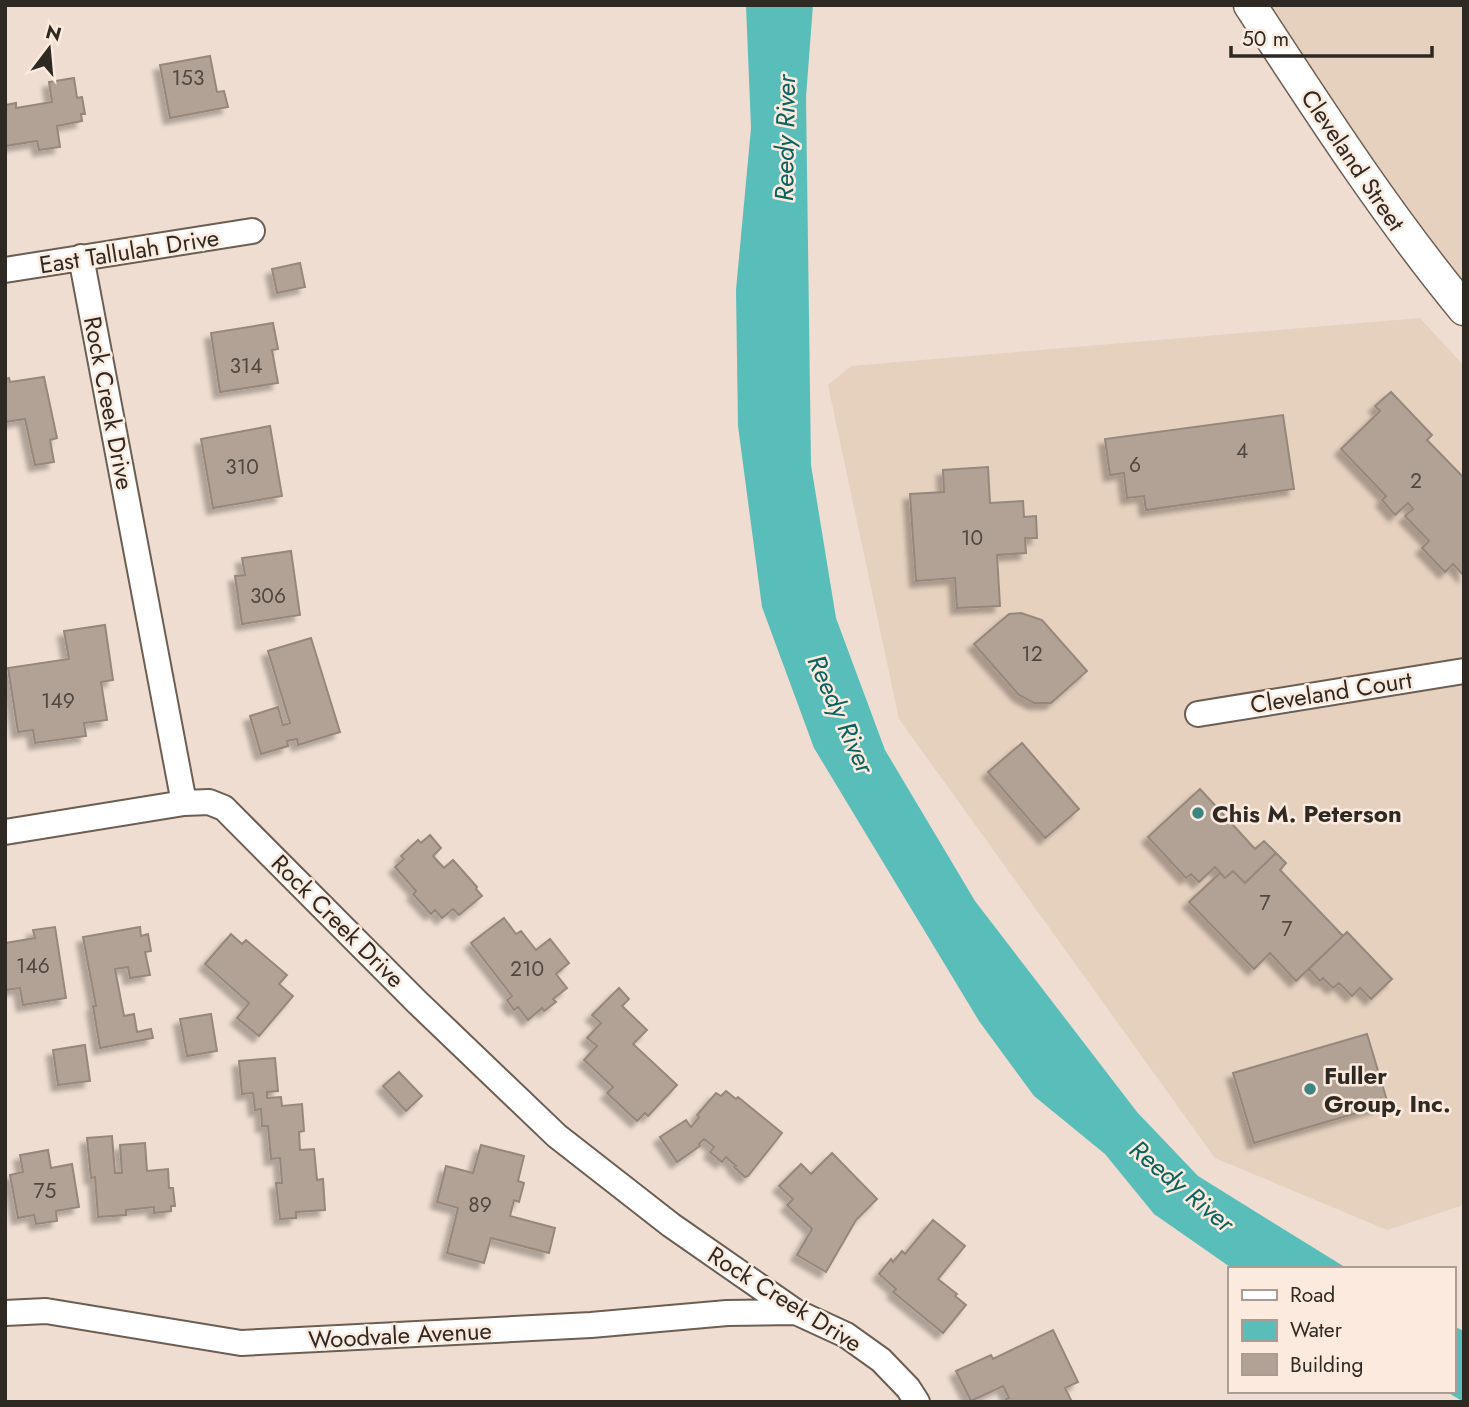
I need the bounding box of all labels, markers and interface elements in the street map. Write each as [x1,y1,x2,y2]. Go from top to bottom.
north arrow [14,14,84,84]
scale bar [1231,14,1432,58]
text: N [43,18,65,48]
text: 50 m [1242,24,1289,54]
house number: 153 [172,63,204,93]
water label: Reedy River [765,73,805,202]
street label: Cleveland Street [1293,82,1414,238]
street label: East Tallulah Drive [37,220,221,282]
street label: Rock Creek Drive [75,313,143,493]
house number: 314 [229,351,263,381]
house number: 4 [1236,436,1248,466]
house number: 6 [1129,450,1141,480]
house number: 310 [225,452,259,482]
house number: 2 [1410,466,1422,496]
house number: 10 [961,523,983,553]
house number: 306 [250,581,286,611]
house number: 12 [1021,639,1043,669]
water label: Reedy River [798,649,885,781]
street label: Cleveland Court [1248,662,1415,722]
house number: 149 [41,686,75,716]
place label: Chis M. Peterson [1212,796,1402,831]
marker: Chis M. Peterson [1190,805,1206,821]
street label: Rock Creek Drive [263,846,413,996]
house number: 7 [1259,888,1271,918]
house number: 7 [1281,914,1293,944]
house number: 146 [16,951,50,981]
house number: 210 [510,954,544,984]
place label: Fuller Group, Inc. [1324,1058,1451,1121]
marker: Fuller Group, Inc. [1302,1081,1318,1097]
water label: Reedy River [1121,1131,1244,1242]
house number: 75 [34,1176,56,1206]
house number: 89 [468,1190,492,1220]
street label: Rock Creek Drive [701,1238,869,1360]
legend [1228,1267,1455,1393]
text: Road [1290,1280,1335,1310]
street label: Woodvale Avenue [307,1313,493,1357]
text: Water [1290,1315,1343,1345]
text: Building [1290,1350,1363,1380]

